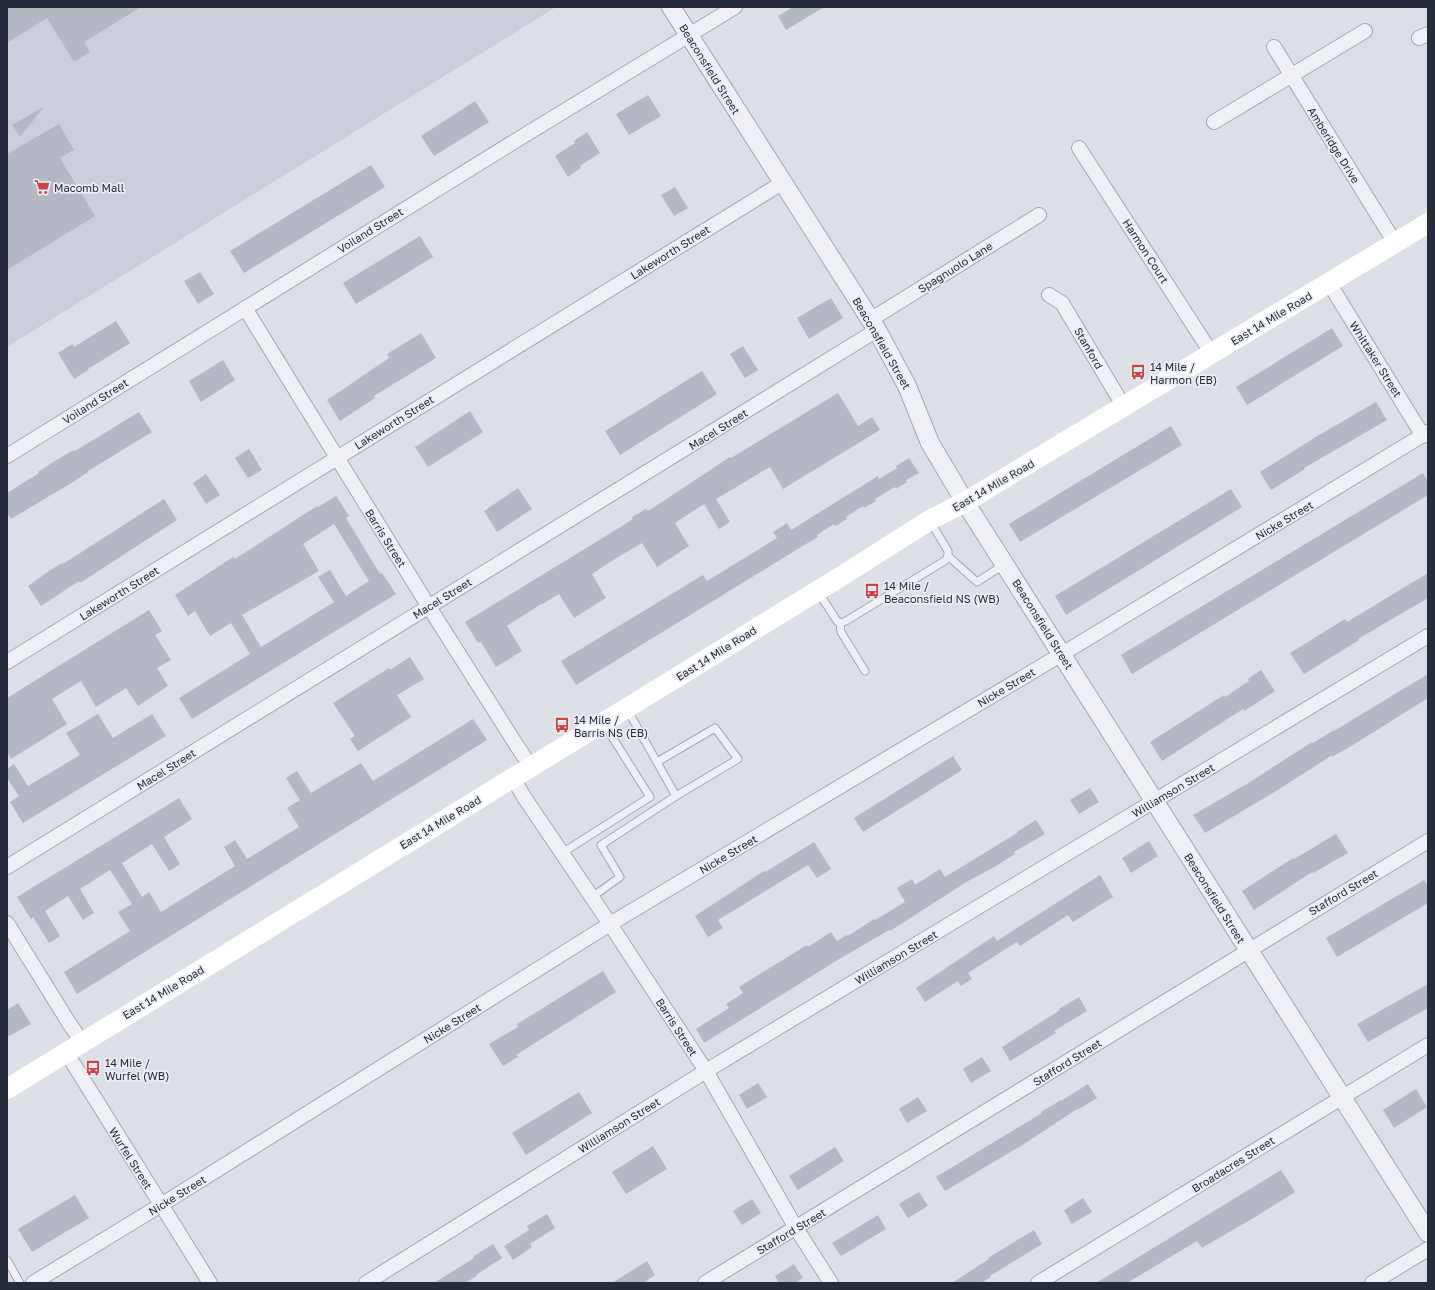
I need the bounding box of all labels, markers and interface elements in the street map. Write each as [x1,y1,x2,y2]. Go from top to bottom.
street label: Beaconsfield Street [677,21,743,117]
street label: Amberidge Drive [1305,104,1363,186]
supermarket icon: Macomb Mall [33,178,51,196]
place label: Macomb Mall [54,181,125,194]
street label: Voiland Street [335,205,405,255]
street label: Harmon Court [1120,216,1172,286]
street label: Lakeworth Street [628,222,712,282]
street label: Spagnuolo Lane [915,239,995,295]
street label: East 14 Mile Road [1228,289,1314,347]
street label: Beaconsfield Street [850,295,914,391]
street label: Whittaker Street [1347,319,1405,399]
street label: Stanford [1072,325,1106,371]
place label: 14 Mile / Harmon (EB) [1150,360,1217,386]
bus stop icon: 14 Mile / Harmon (EB) [1129,363,1147,381]
street label: Voiland Street [60,376,130,426]
street label: Lakeworth Street [352,392,436,452]
street label: Macel Street [686,406,750,452]
street label: East 14 Mile Road [950,456,1036,514]
street label: Nicke Street [1253,498,1315,542]
street label: Barris Street [363,506,409,570]
street label: Lakeworth Street [77,563,161,623]
street label: Macel Street [410,575,474,621]
street label: Beaconsfield Street [1010,576,1076,672]
place label: 14 Mile / Beaconsfield NS (WB) [884,579,1000,605]
bus stop icon: 14 Mile / Beaconsfield NS (WB) [863,582,881,600]
street label: East 14 Mile Road [673,623,759,683]
street label: Nicke Street [975,665,1037,709]
place label: 14 Mile / Barris NS (EB) [574,713,648,739]
bus stop icon: 14 Mile / Barris NS (EB) [553,716,571,734]
street label: Macel Street [134,746,198,792]
street label: Williamson Street [1129,760,1217,820]
street label: East 14 Mile Road [397,793,483,851]
street label: Nicke Street [697,832,759,876]
street label: Beaconsfield Street [1182,850,1248,946]
street label: Stafford Street [1306,866,1380,918]
street label: Williamson Street [852,927,940,987]
street label: East 14 Mile Road [120,963,206,1021]
street label: Barris Street [654,996,700,1058]
street label: Nicke Street [421,1000,483,1046]
street label: Stafford Street [1030,1036,1104,1088]
place label: 14 Mile / Wurfel (WB) [105,1056,169,1082]
bus stop icon: 14 Mile / Wurfel (WB) [84,1059,102,1077]
street label: Williamson Street [576,1095,662,1155]
street label: Wurfel Street [107,1125,155,1191]
street label: Broadacres Street [1189,1133,1277,1195]
street label: Nicke Street [146,1172,208,1218]
street label: Stafford Street [754,1205,828,1257]

